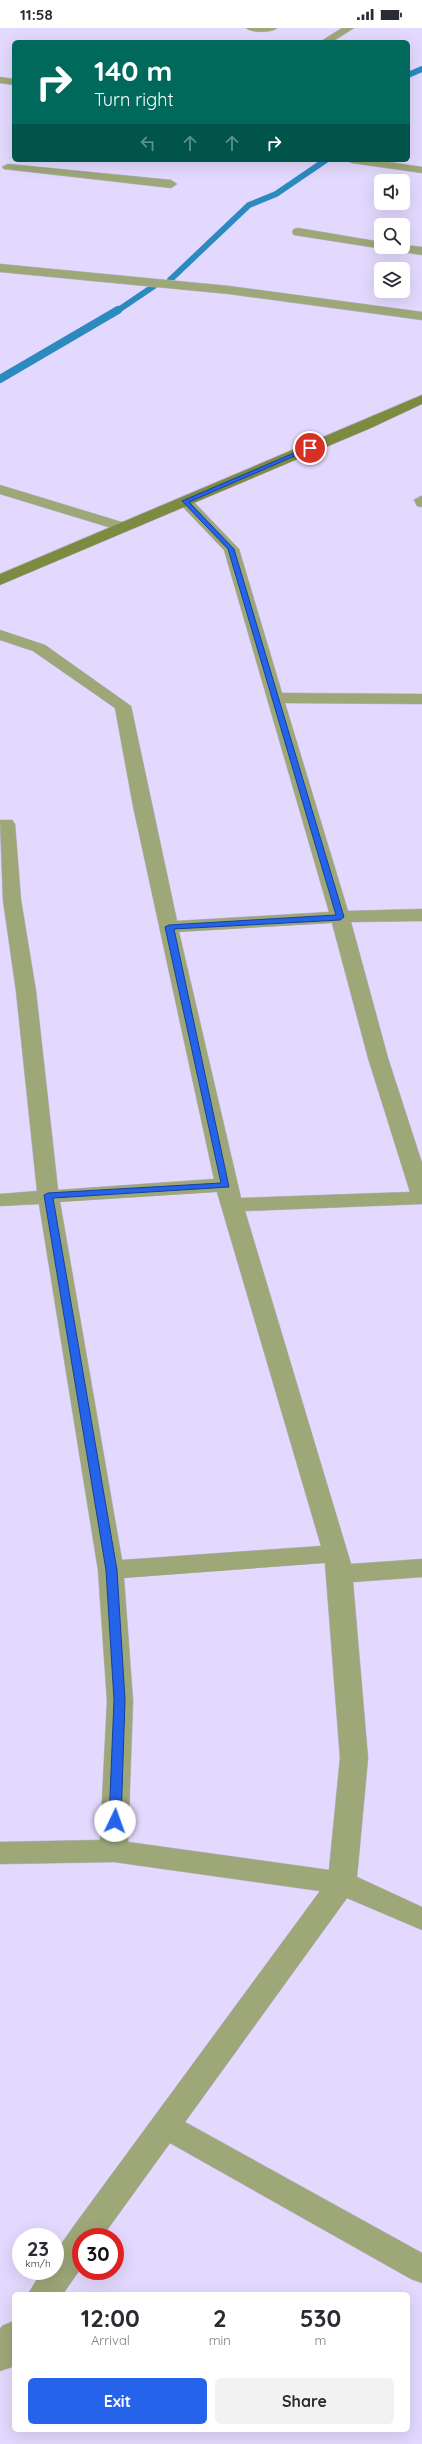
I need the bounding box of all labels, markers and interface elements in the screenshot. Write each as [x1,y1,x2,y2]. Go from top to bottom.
text: 11:58 [20,5,53,24]
text: 140 m [94,53,172,88]
icon: right [28,56,80,108]
text: Turn right [94,88,174,111]
icon: left [137,132,159,154]
icon: ahead [179,132,201,154]
icon: ahead [221,132,243,154]
icon: right [263,132,285,154]
map controls [374,174,410,298]
button: sound [374,174,410,210]
button: search [374,218,410,254]
button: layers [374,262,410,298]
pin [293,431,327,465]
icon: arrive [299,437,321,459]
position arrow [94,1800,136,1842]
speed limit sign: 30 [72,2228,124,2280]
text: 23 [27,2236,49,2261]
text: km/h [25,2257,51,2270]
text: 12:00 [81,2303,140,2333]
text: 2 [213,2303,227,2333]
text: 530 [300,2303,341,2333]
text: Arrival [91,2332,130,2348]
text: min [209,2332,231,2348]
text: m [314,2332,326,2348]
button: Exit [28,2378,207,2424]
button: Share [215,2378,394,2424]

